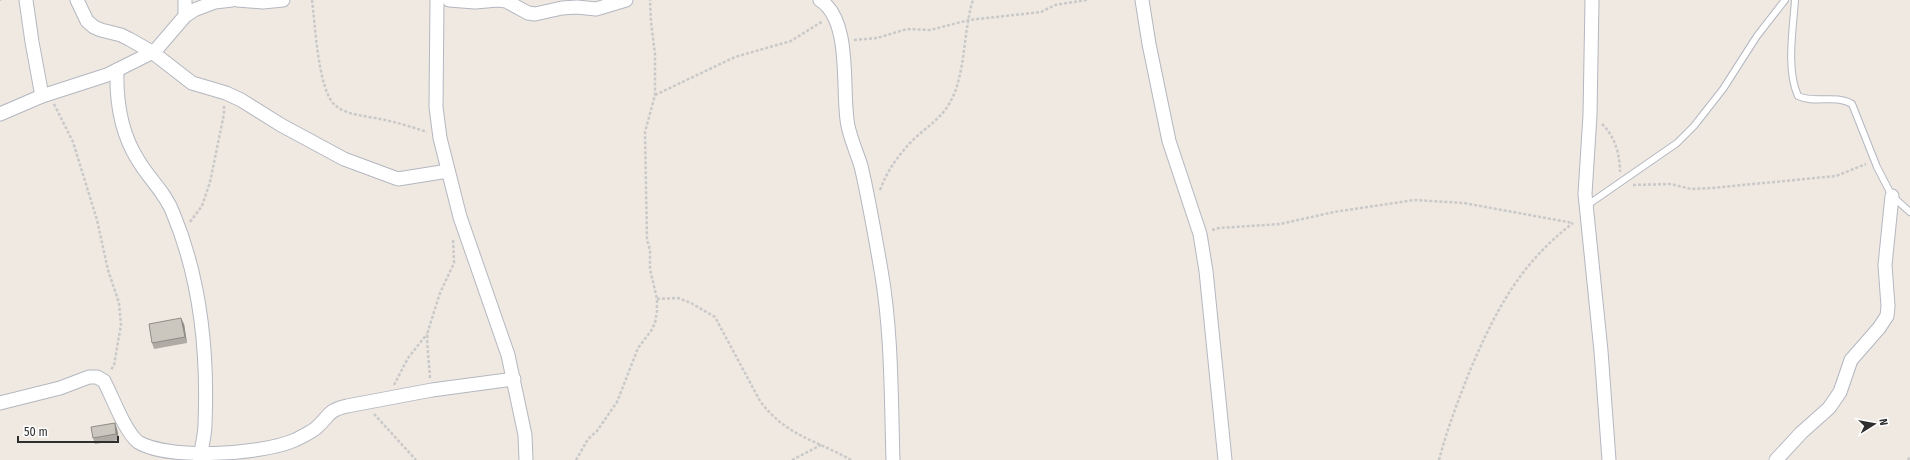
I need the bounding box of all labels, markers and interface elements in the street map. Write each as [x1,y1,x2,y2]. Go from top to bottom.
north arrow [1854,404,1894,444]
scale bar [18,418,118,444]
text: N [1876,418,1890,427]
text: 50 m [24,425,48,439]

